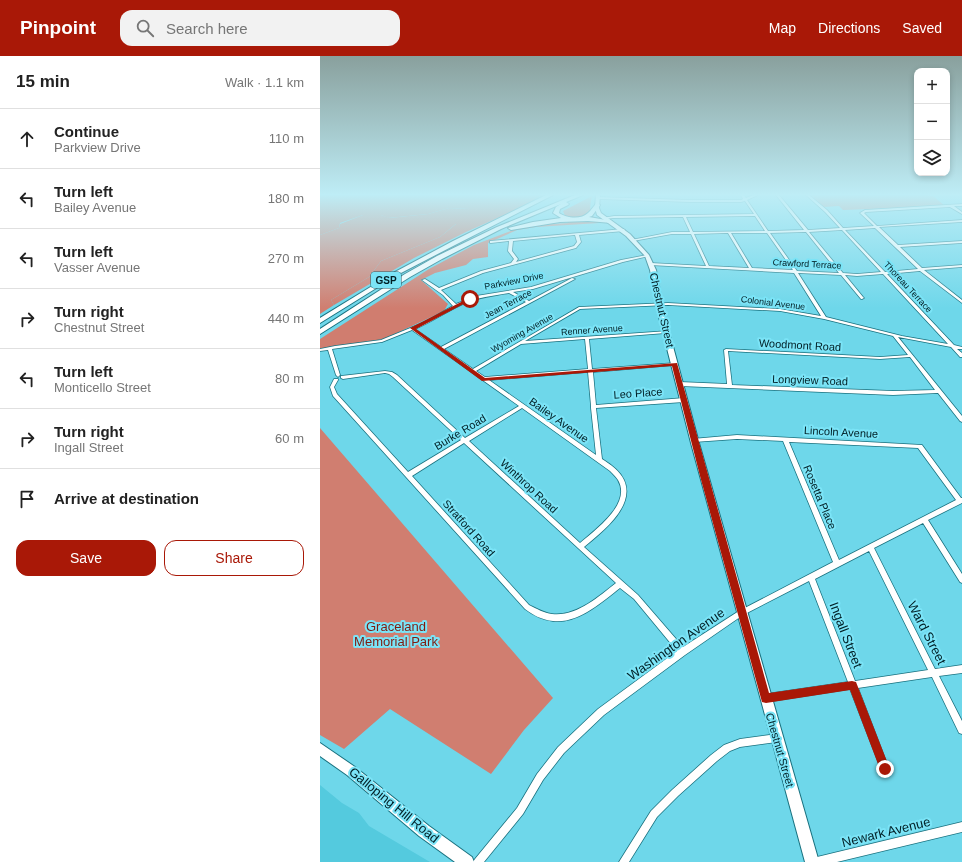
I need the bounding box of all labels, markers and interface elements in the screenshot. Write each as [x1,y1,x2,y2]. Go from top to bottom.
search box [120,10,400,46]
text: Pinpoint [20,17,96,38]
icon: search [134,17,156,39]
text: Search here [166,20,248,37]
text: Map [769,20,796,36]
text: Directions [818,20,880,36]
text: Saved [902,20,942,36]
map controls [914,68,950,176]
button: + [914,68,950,104]
text: 15 min [16,72,70,91]
text: Walk · 1.1 km [225,75,304,90]
button: − [914,104,950,140]
text: Continue [54,123,119,140]
icon: ahead [16,128,38,150]
text: 110 m [269,131,304,146]
text: Parkview Drive [54,140,141,155]
button: layers [914,140,950,176]
text: Turn left [54,183,113,200]
icon: left [16,188,38,210]
text: 180 m [268,191,304,206]
text: Bailey Avenue [54,200,136,215]
text: Turn left [54,243,113,260]
icon: left [16,248,38,270]
text: 270 m [268,251,304,266]
street label: Crawford Terrace [772,257,842,271]
text: Vasser Avenue [54,260,140,275]
street label: Thoreau Terrace [882,260,934,314]
street label: Parkview Drive [484,270,544,292]
street label: Chestnut Street [648,271,676,349]
road number: GSP [371,272,401,288]
street label: Jean Terrace [483,287,533,321]
route start [461,290,479,308]
street label: Colonial Avenue [740,294,806,312]
text: Turn right [54,303,124,320]
icon: right [16,308,38,330]
text: 440 m [268,311,304,326]
street label: Wyoming Avenue [489,311,555,355]
text: Chestnut Street [54,320,144,335]
street label: Renner Avenue [561,323,623,337]
street label: Woodmont Road [759,337,841,353]
text: Turn left [54,363,113,380]
icon: left [16,368,38,390]
text: 80 m [275,371,304,386]
street label: Longview Road [772,373,848,387]
text: Monticello Street [54,380,151,395]
street label: Leo Place [613,385,663,401]
street label: Bailey Avenue [527,395,591,445]
street label: Burke Road [432,412,488,452]
text: Turn right [54,423,124,440]
street label: Lincoln Avenue [804,424,878,440]
icon: right [16,428,38,450]
text: 60 m [275,431,304,446]
text: Ingall Street [54,440,123,455]
street label: Winthrop Road [498,457,560,515]
street label: Rosetta Place [801,463,839,531]
icon: arrive [16,488,38,510]
text: Arrive at destination [54,490,199,507]
street label: Stratford Road [441,497,497,559]
button: Save [16,540,156,576]
button: Share [164,540,304,576]
street label: Ward Street [905,599,949,667]
street label: Ingall Street [827,600,866,670]
street label: Washington Avenue [625,605,727,683]
park label: Graceland Memorial Park [354,619,438,649]
street label: Chestnut Street [764,712,796,788]
route end [876,760,894,778]
street label: Galloping Hill Road [346,764,442,846]
street label: Newark Avenue [840,814,932,850]

